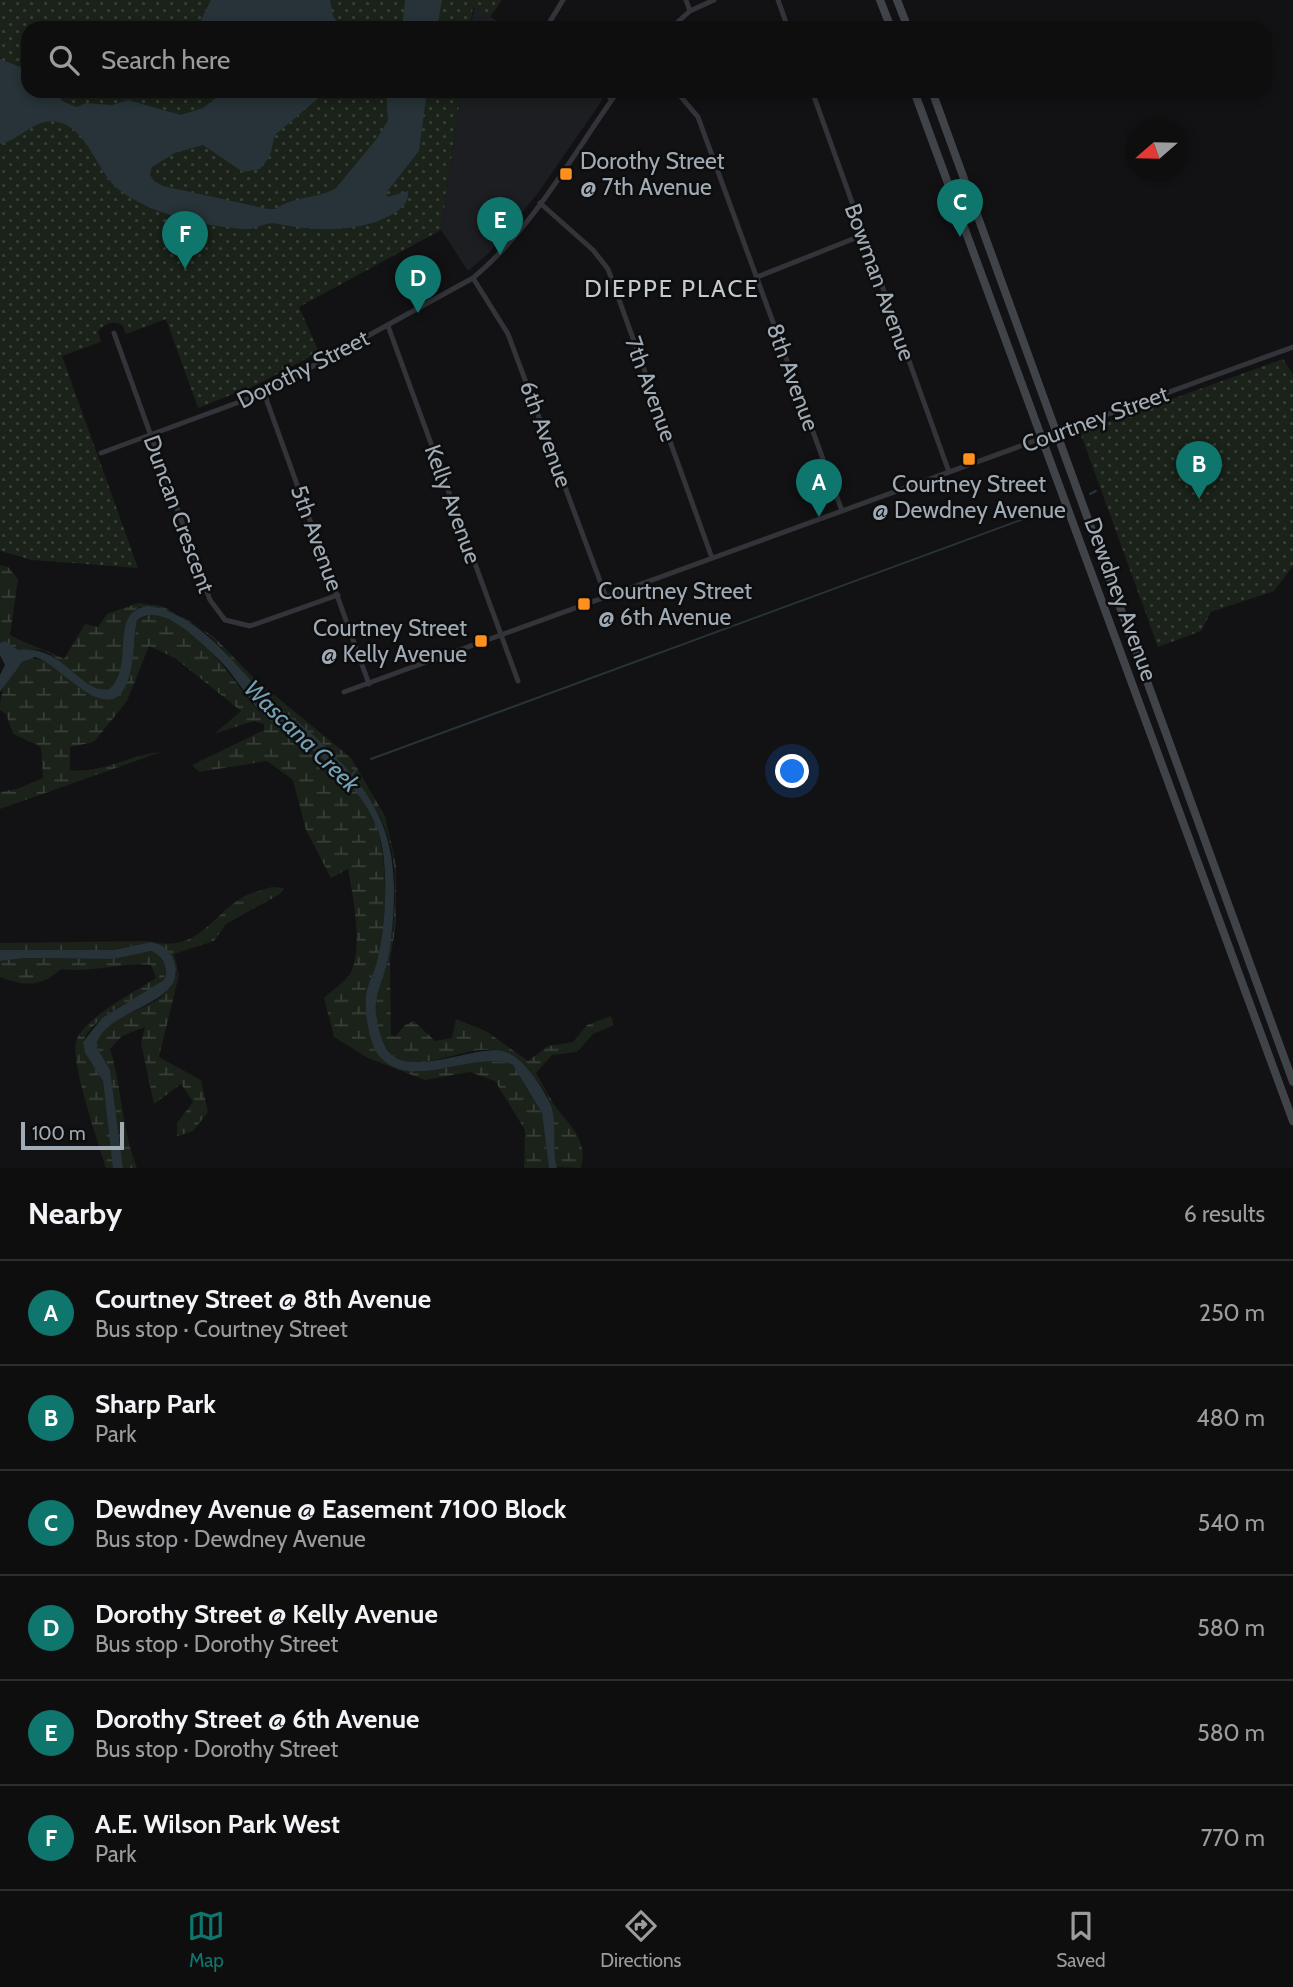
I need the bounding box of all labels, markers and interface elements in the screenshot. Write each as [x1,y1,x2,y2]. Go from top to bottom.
search box [21,21,1272,98]
icon: search [45,41,83,79]
text: Search here [101,44,230,76]
north arrow [1125,119,1188,182]
place label: Dorothy Street @ 7th Avenue [580,147,725,201]
marker: Dorothy Street @ 7th Avenue [558,166,574,182]
pin: C [937,179,983,237]
pin: E [477,197,523,255]
street label: Bowman Avenue [839,200,921,365]
pin: F [162,211,208,269]
pin: D [395,255,441,313]
district label: DIEPPE PLACE [584,274,760,303]
street label: 8th Avenue [761,319,825,435]
street label: Dorothy Street [232,324,374,414]
street label: 7th Avenue [619,333,683,446]
street label: 6th Avenue [514,377,578,491]
street label: Courtney Street [1018,379,1172,458]
street label: Duncan Crescent [137,431,221,597]
street label: Kelly Avenue [419,441,488,567]
pin: B [1176,441,1222,499]
marker: Courtney Street @ Dewdney Avenue [961,451,977,467]
pin: A [796,459,842,517]
place label: Courtney Street @ Dewdney Avenue [872,470,1066,524]
street label: 5th Avenue [285,481,349,595]
street label: Dewdney Avenue [1078,513,1164,685]
place label: Courtney Street @ 6th Avenue [598,577,752,631]
marker: Courtney Street @ 6th Avenue [576,596,592,612]
place label: Courtney Street @ Kelly Avenue [313,614,467,668]
marker: Courtney Street @ Kelly Avenue [473,633,489,649]
water label: Wascana Creek [238,674,366,799]
your location [775,754,809,788]
scale bar [21,1119,124,1151]
text: 100 m [32,1122,86,1145]
text: Nearby [28,1195,122,1232]
text: 6 results [1184,1200,1265,1228]
text: Courtney Street @ 8th Avenue [95,1283,431,1315]
text: A [44,1299,58,1327]
text: 250 m [1199,1299,1265,1327]
text: Bus stop · Courtney Street [95,1315,348,1343]
text: Sharp Park [95,1388,216,1420]
text: B [44,1404,58,1432]
text: 480 m [1196,1404,1265,1432]
text: Park [95,1420,136,1448]
text: Dewdney Avenue @ Easement 7100 Block [95,1493,566,1525]
text: C [44,1509,58,1537]
text: 540 m [1198,1509,1265,1537]
text: Bus stop · Dewdney Avenue [95,1525,366,1553]
text: Dorothy Street @ Kelly Avenue [95,1598,438,1630]
text: D [43,1614,59,1642]
text: 580 m [1197,1614,1265,1642]
text: Bus stop · Dorothy Street [95,1630,338,1658]
text: Dorothy Street @ 6th Avenue [95,1703,419,1735]
text: E [44,1719,58,1747]
text: 580 m [1197,1719,1265,1747]
text: Bus stop · Dorothy Street [95,1735,338,1763]
text: A.E. Wilson Park West [95,1808,340,1840]
text: F [45,1824,57,1852]
text: 770 m [1201,1824,1265,1852]
text: Park [95,1840,136,1868]
tab: Map [187,1907,225,1972]
tab: Directions [600,1907,681,1972]
tab: Saved [1056,1907,1106,1972]

